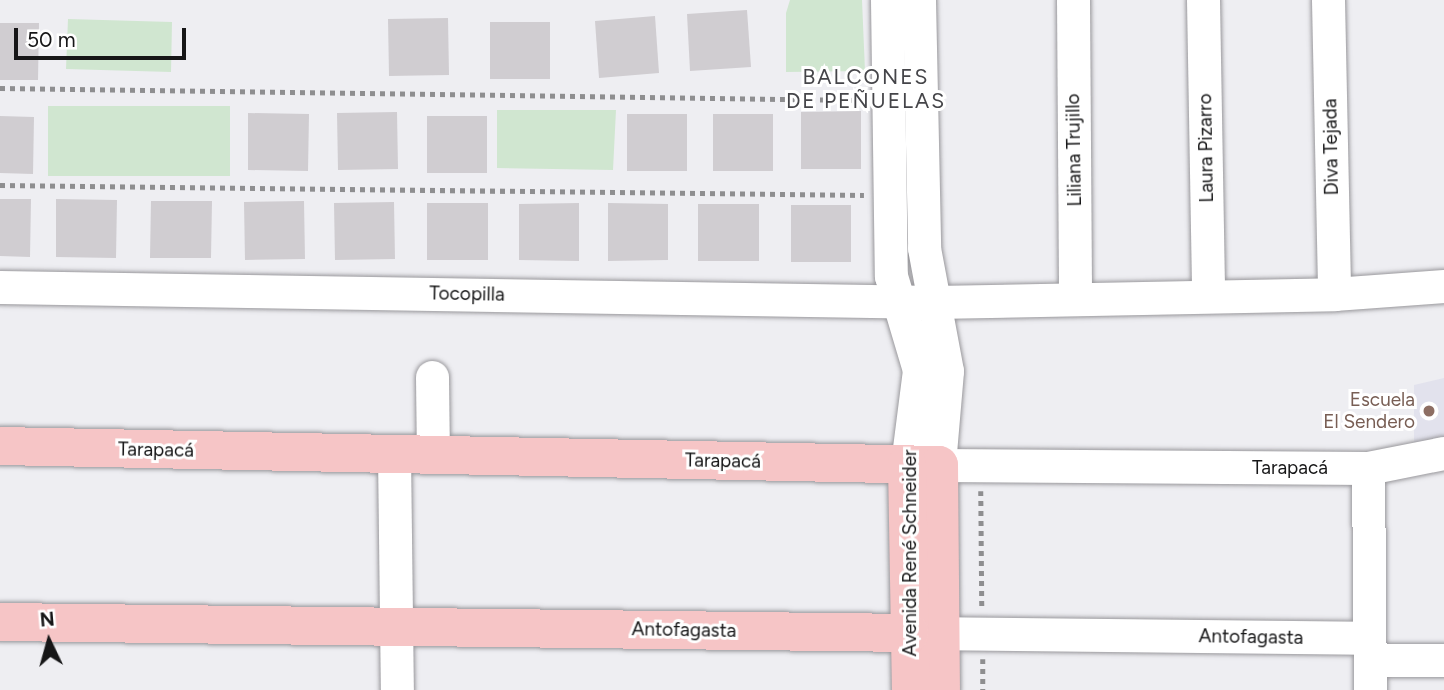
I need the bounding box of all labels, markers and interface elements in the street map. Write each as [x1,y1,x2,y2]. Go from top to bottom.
scale bar [18,14,189,58]
text: 50 m [27,27,76,52]
district label: BALCONES DE PEÑUELAS [787,64,945,114]
street label: Liliana Trujillo [1062,93,1086,207]
street label: Laura Pizarro [1194,93,1218,203]
street label: Diva Tejada [1319,98,1343,196]
street label: Tocopilla [429,282,505,306]
place label: Escuela El Sendero [1323,389,1415,433]
marker: Escuela El Sendero [1421,403,1437,419]
street label: Tarapacá [118,438,194,462]
street label: Tarapacá [685,449,761,473]
street label: Avenida René Schneider [899,449,921,657]
street label: Tarapacá [1252,457,1328,479]
north arrow [14,606,84,676]
text: N [39,607,55,632]
street label: Antofagasta [631,618,737,642]
street label: Antofagasta [1198,625,1304,649]

